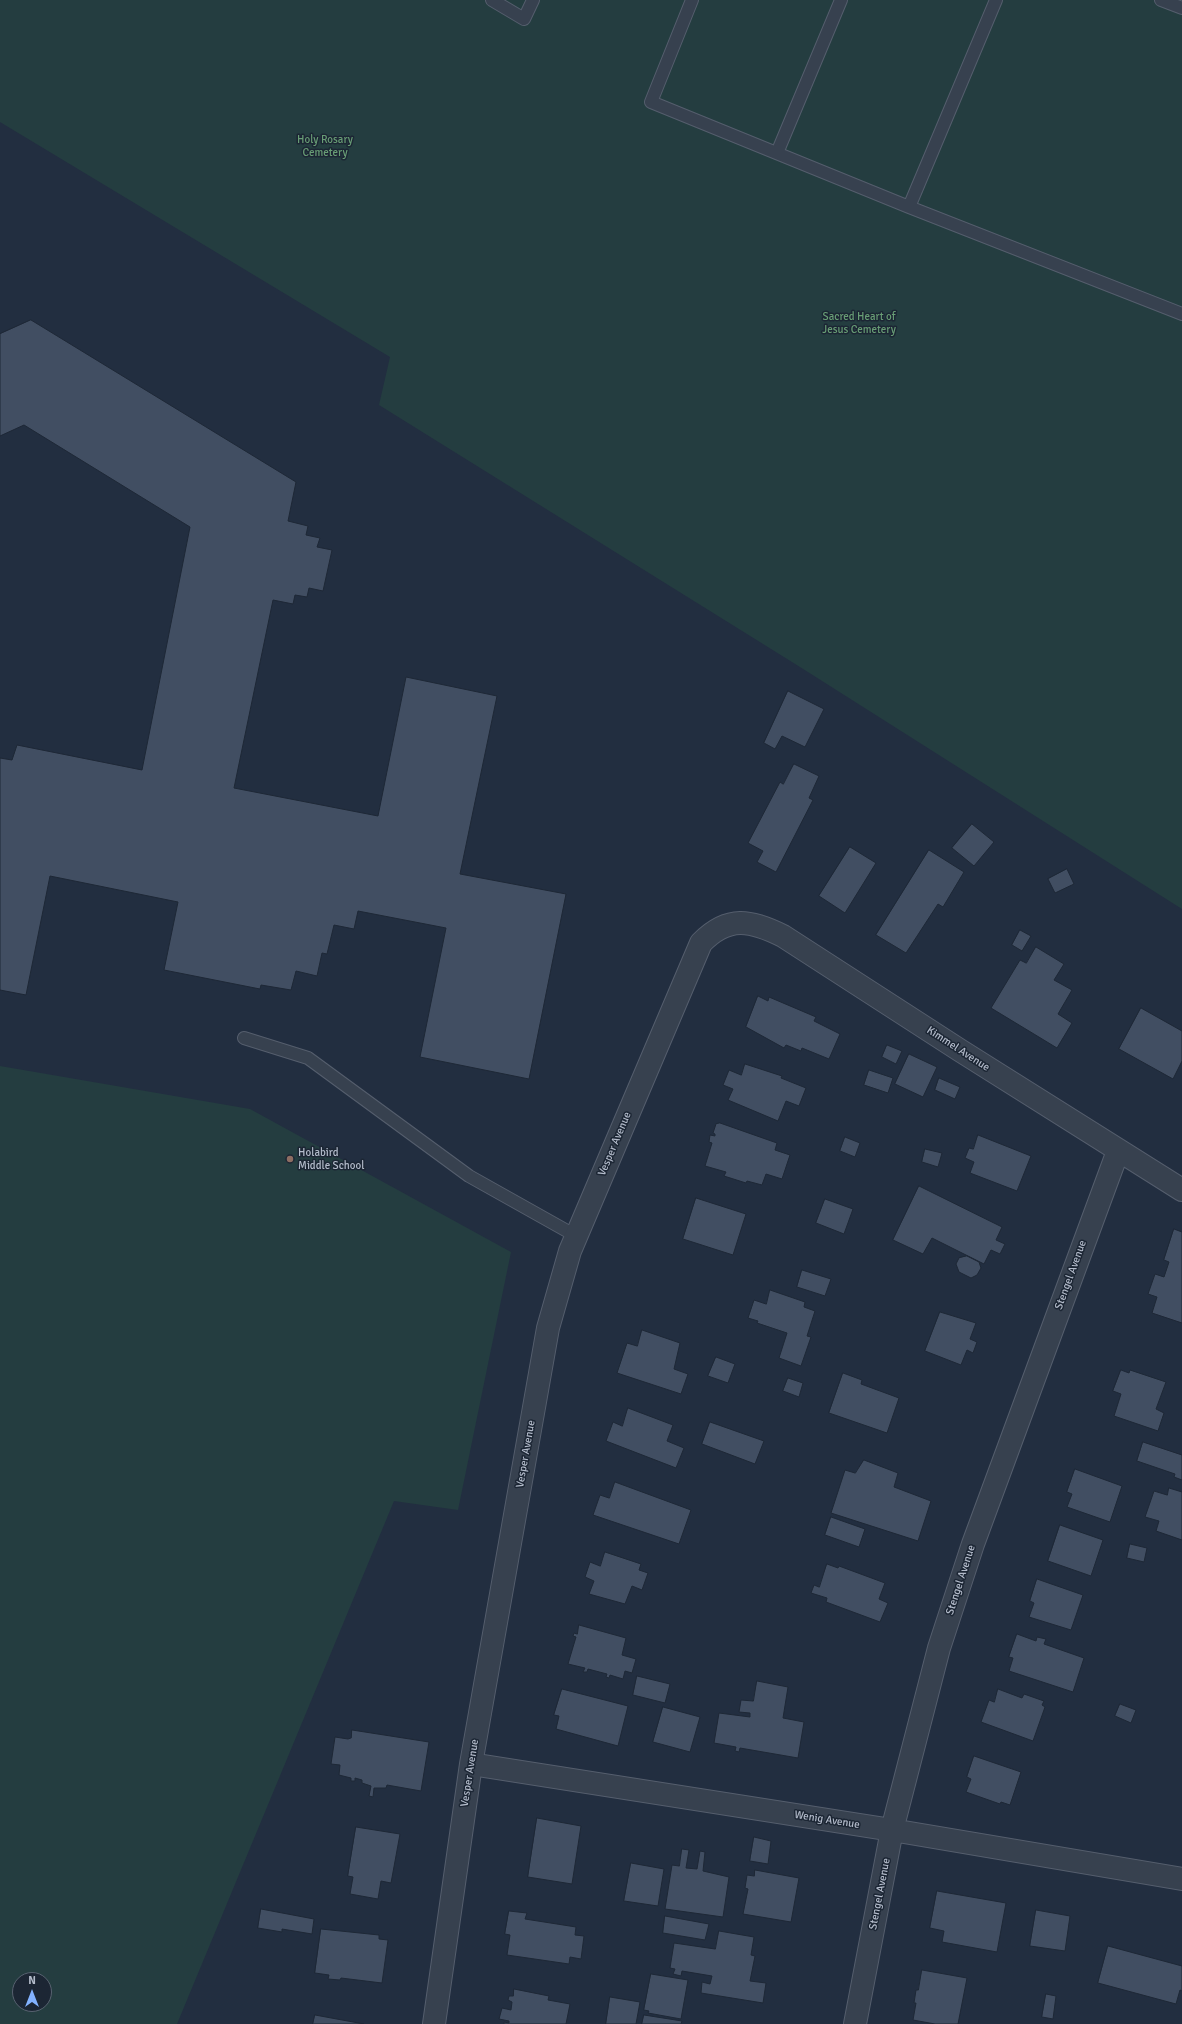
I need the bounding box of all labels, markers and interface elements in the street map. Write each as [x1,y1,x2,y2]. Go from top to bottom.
park label: Holy Rosary Cemetery [297,133,353,159]
park label: Sacred Heart of Jesus Cemetery [822,310,896,336]
street label: Kimmel Avenue [924,1024,992,1074]
street label: Vesper Avenue [596,1110,634,1178]
place label: Holabird Middle School [298,1146,365,1172]
marker: Holabird Middle School [285,1154,295,1164]
street label: Stengel Avenue [1052,1239,1090,1311]
street label: Vesper Avenue [514,1419,538,1489]
street label: Stengel Avenue [943,1543,979,1617]
street label: Vesper Avenue [458,1738,482,1808]
street label: Wenig Avenue [793,1808,861,1832]
street label: Stengel Avenue [867,1857,893,1931]
north arrow [12,1972,52,2012]
text: N [28,1974,36,1987]

